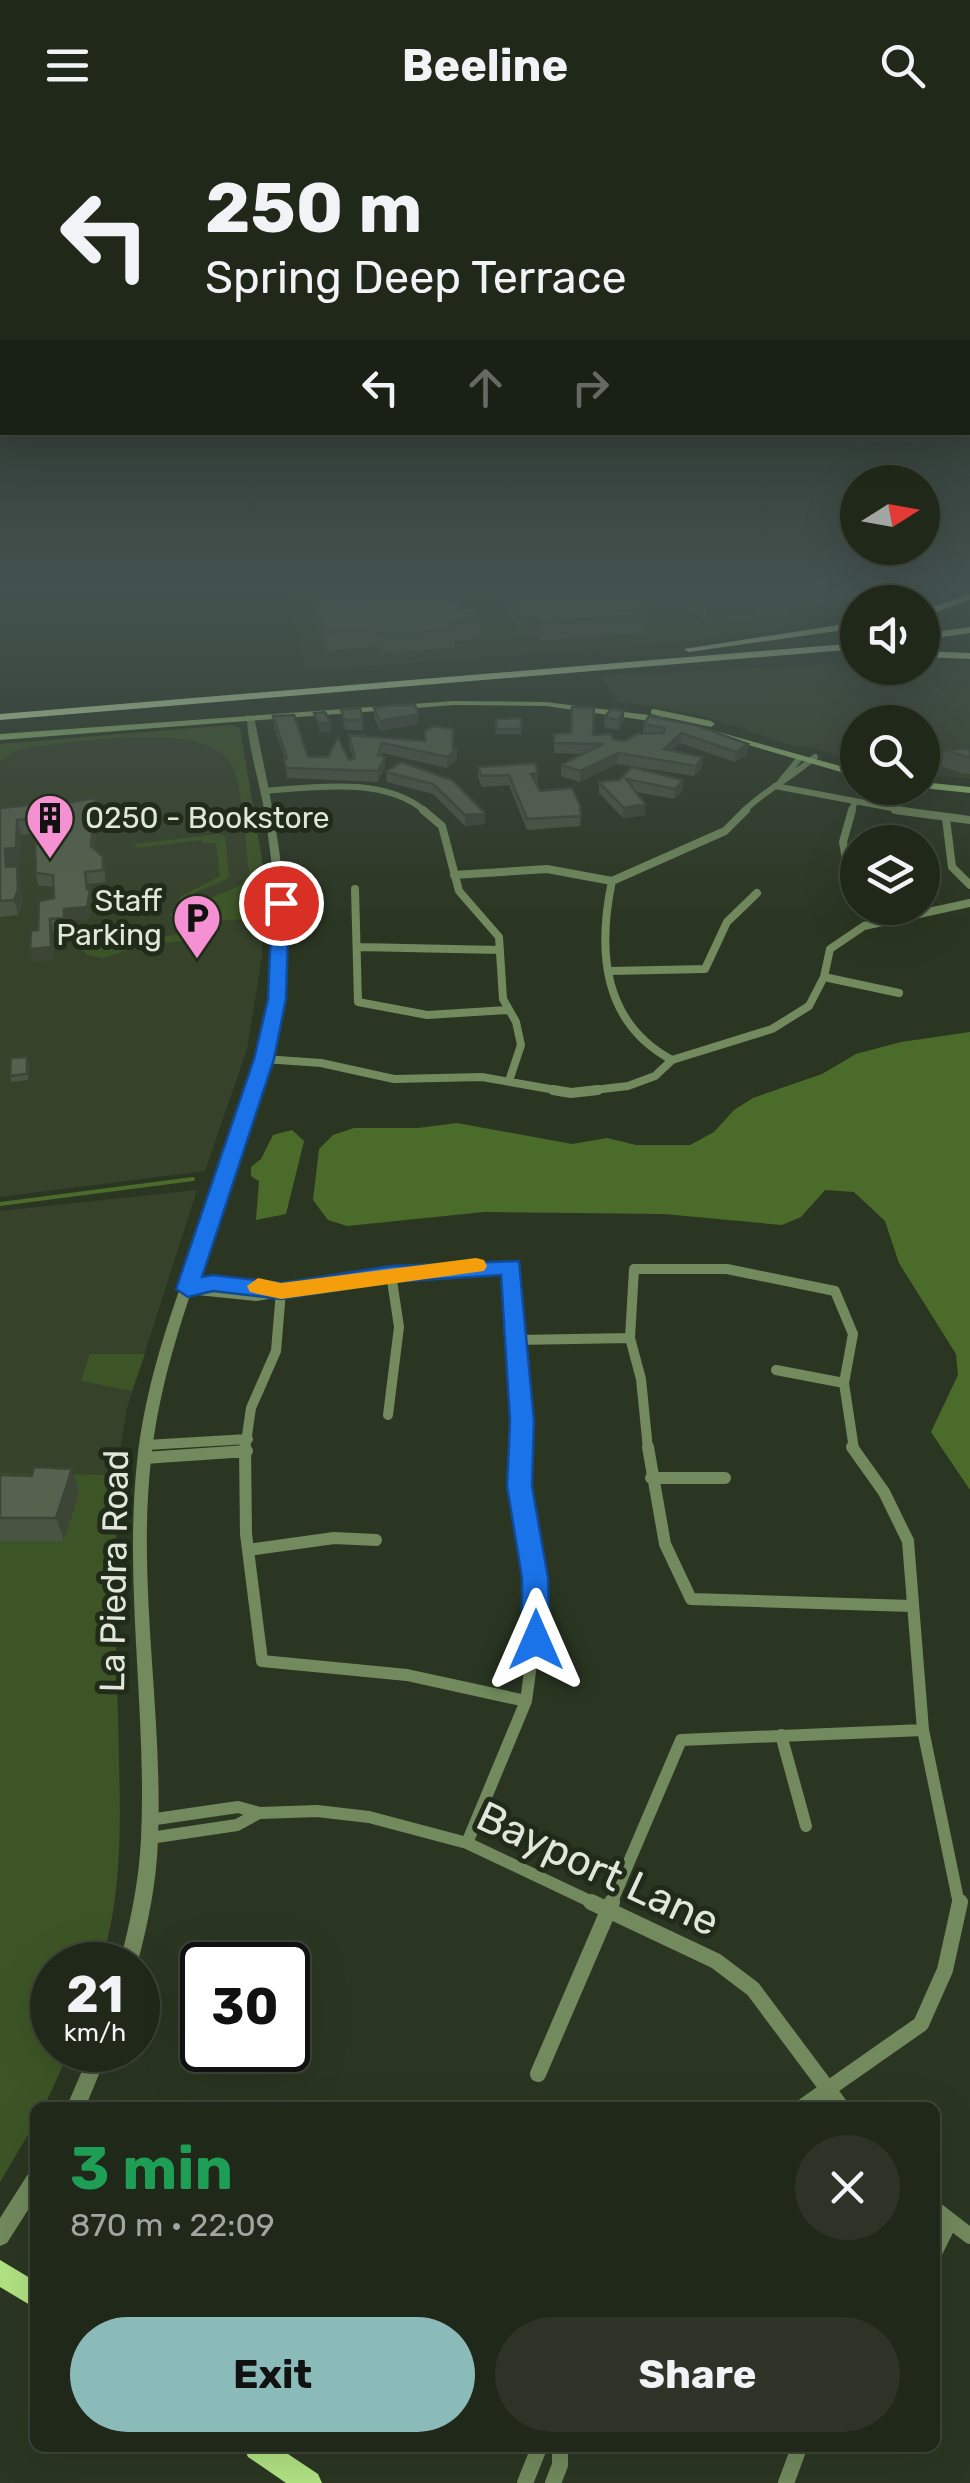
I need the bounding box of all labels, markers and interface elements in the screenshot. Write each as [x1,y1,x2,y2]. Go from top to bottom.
icon: menu [40,38,95,93]
icon: search [875,38,930,93]
text: Beeline [402,39,568,92]
text: 250 m [205,167,422,250]
icon: left [40,170,170,300]
text: Spring Deep Terrace [205,251,627,304]
icon: left [353,360,408,415]
icon: ahead [458,360,513,415]
icon: right [563,360,618,415]
north arrow [840,465,940,565]
map controls [840,465,940,925]
button: sound [840,585,940,685]
button: search [840,705,940,805]
building icon: 0250 - Bookstore [24,792,76,860]
place label: 0250 - Bookstore [85,800,330,836]
button: layers [840,825,940,925]
pin [239,861,324,946]
icon: arrive [254,876,309,931]
place label: Staff Parking [56,883,162,953]
parking icon: Staff Parking [171,892,223,960]
street label: La Piedra Road [91,1449,137,1693]
position arrow [484,1588,588,1692]
street label: Bayport Lane [469,1791,727,1947]
speed limit sign: 30 [180,1942,310,2072]
text: 21 [66,1965,124,2025]
text: km/h [64,2018,126,2047]
text: 3 min [70,2133,233,2204]
button: close [795,2135,900,2240]
text: 870 m · 22:09 [70,2206,275,2244]
button: Exit [70,2317,475,2432]
button: Share [495,2317,900,2432]

